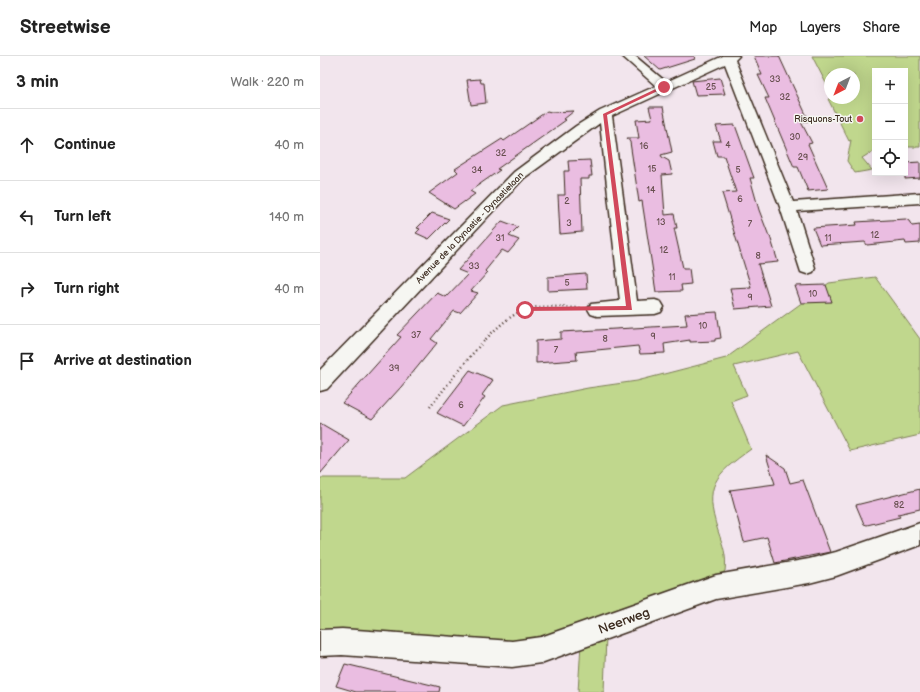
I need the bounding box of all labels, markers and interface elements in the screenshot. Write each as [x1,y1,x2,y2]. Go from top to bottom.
text: Streetwise [20,16,111,39]
text: Map [749,19,777,36]
text: Layers [799,19,841,36]
text: Share [863,19,900,36]
north arrow [824,68,860,104]
map controls [872,68,908,176]
button: + [872,68,908,104]
text: 3 min [16,72,59,92]
text: Walk · 220 m [231,74,304,90]
house number: 33 [769,74,781,85]
route end [655,78,673,96]
house number: 25 [706,82,716,93]
house number: 32 [780,92,791,103]
button: − [872,104,908,140]
place label: Risquons-Tout [794,114,852,125]
marker: Risquons-Tout [855,114,865,124]
house number: 30 [790,132,800,143]
icon: ahead [16,134,38,156]
text: Continue [54,135,116,154]
text: 40 m [274,137,304,153]
house number: 4 [725,140,731,151]
button: locate [872,140,908,176]
house number: 16 [640,141,649,152]
house number: 32 [496,148,507,159]
house number: 29 [798,152,808,163]
house number: 15 [648,164,656,175]
house number: 34 [471,165,483,176]
house number: 5 [735,165,741,176]
street label: Avenue de la Dynastie - Dynastielaan [414,170,526,286]
house number: 14 [647,185,656,196]
house number: 6 [737,194,743,205]
house number: 2 [564,196,570,207]
icon: left [16,206,38,228]
text: Turn left [54,207,111,226]
text: 140 m [269,209,304,225]
house number: 13 [656,217,666,228]
house number: 3 [566,218,572,229]
house number: 7 [748,219,753,230]
house number: 12 [871,230,880,241]
house number: 31 [495,233,505,244]
house number: 11 [825,233,831,244]
house number: 12 [660,245,669,256]
house number: 8 [755,251,761,262]
house number: 33 [468,261,480,272]
house number: 11 [669,272,675,283]
icon: right [16,278,38,300]
house number: 5 [564,278,570,289]
text: Turn right [54,279,119,298]
text: 40 m [274,281,304,297]
house number: 10 [809,289,817,300]
house number: 9 [747,292,753,303]
route start [516,301,534,319]
house number: 10 [699,321,707,332]
house number: 37 [411,330,422,341]
house number: 9 [650,331,656,342]
house number: 8 [602,334,608,345]
house number: 7 [554,345,559,356]
icon: arrive [16,350,38,372]
text: Arrive at destination [54,351,192,370]
house number: 39 [389,363,399,374]
house number: 6 [458,400,464,411]
house number: 82 [894,500,905,511]
street label: Neerweg [596,604,652,638]

